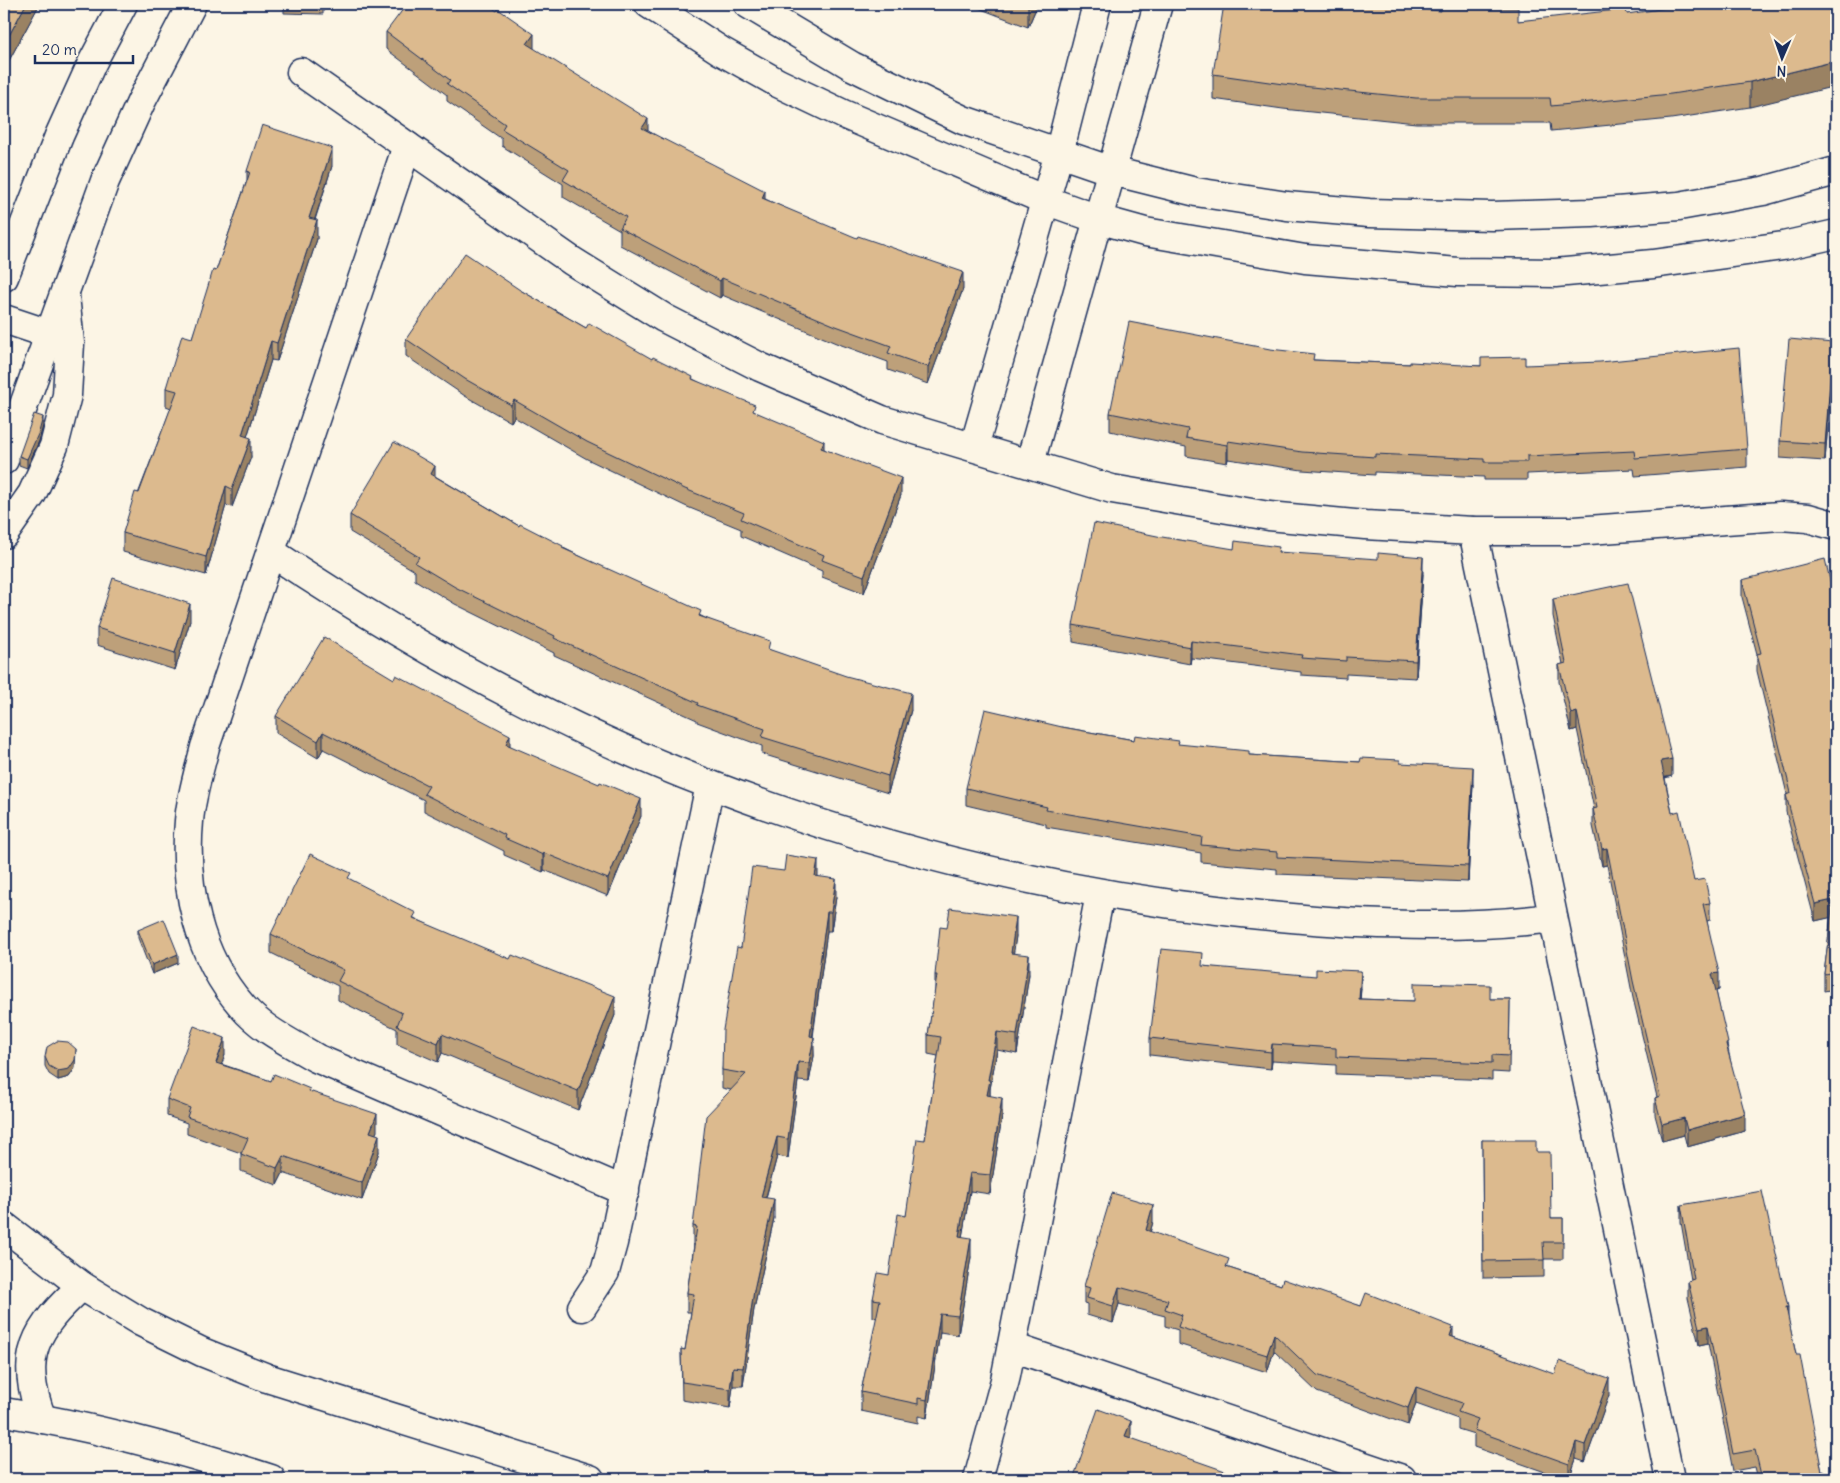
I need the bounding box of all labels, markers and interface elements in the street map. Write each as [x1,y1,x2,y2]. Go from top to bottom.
scale bar [35,32,132,64]
north arrow [1758,32,1808,82]
text: 20 m [42,40,77,59]
text: N [1776,62,1787,80]

